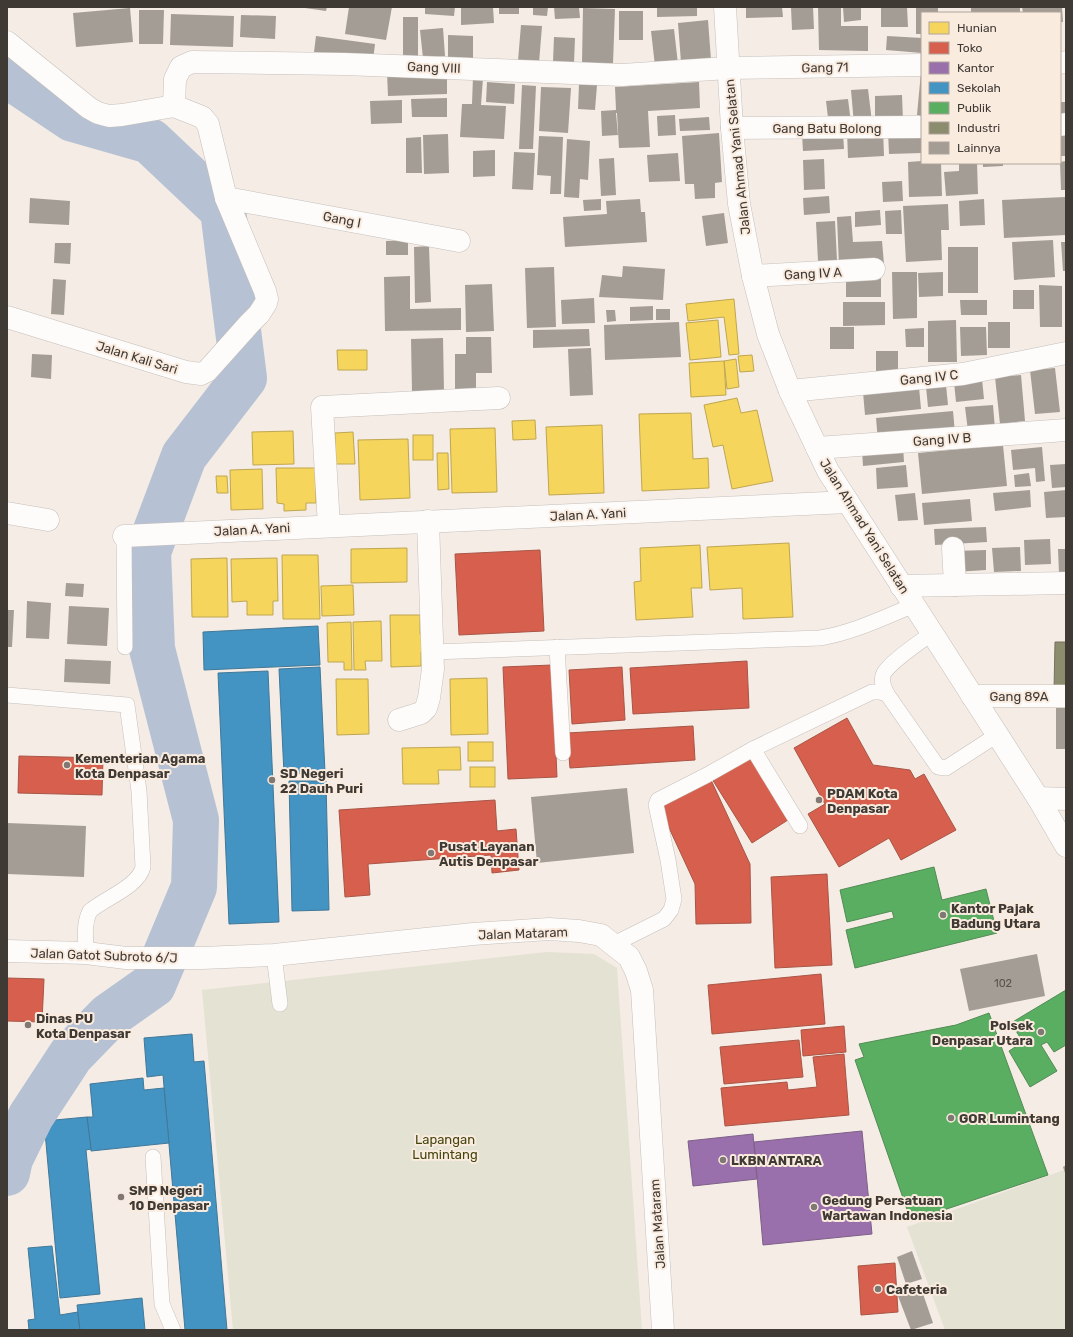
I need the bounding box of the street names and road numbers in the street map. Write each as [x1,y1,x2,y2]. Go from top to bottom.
street label: Gang VIII [407,59,461,77]
street label: Gang 71 [801,60,849,76]
street label: Jalan Ahmad Yani Selatan [722,78,753,236]
street label: Gang Batu Bolong [772,121,882,137]
street label: Gang I [321,208,362,231]
street label: Gang IV A [784,264,843,284]
street label: Jalan Kali Sari [94,338,179,377]
street label: Gang IV C [899,367,959,389]
street label: Gang IV B [912,430,972,450]
street label: Jalan Ahmad Yani Selatan [817,456,912,597]
street label: Jalan A. Yani [549,505,627,524]
street label: Jalan A. Yani [213,520,291,539]
street label: Gang 89A [989,689,1049,705]
street label: Jalan Mataram [478,924,568,943]
street label: Jalan Gatot Subroto 6/J [30,945,178,966]
street label: Jalan Mataram [647,1179,668,1269]

